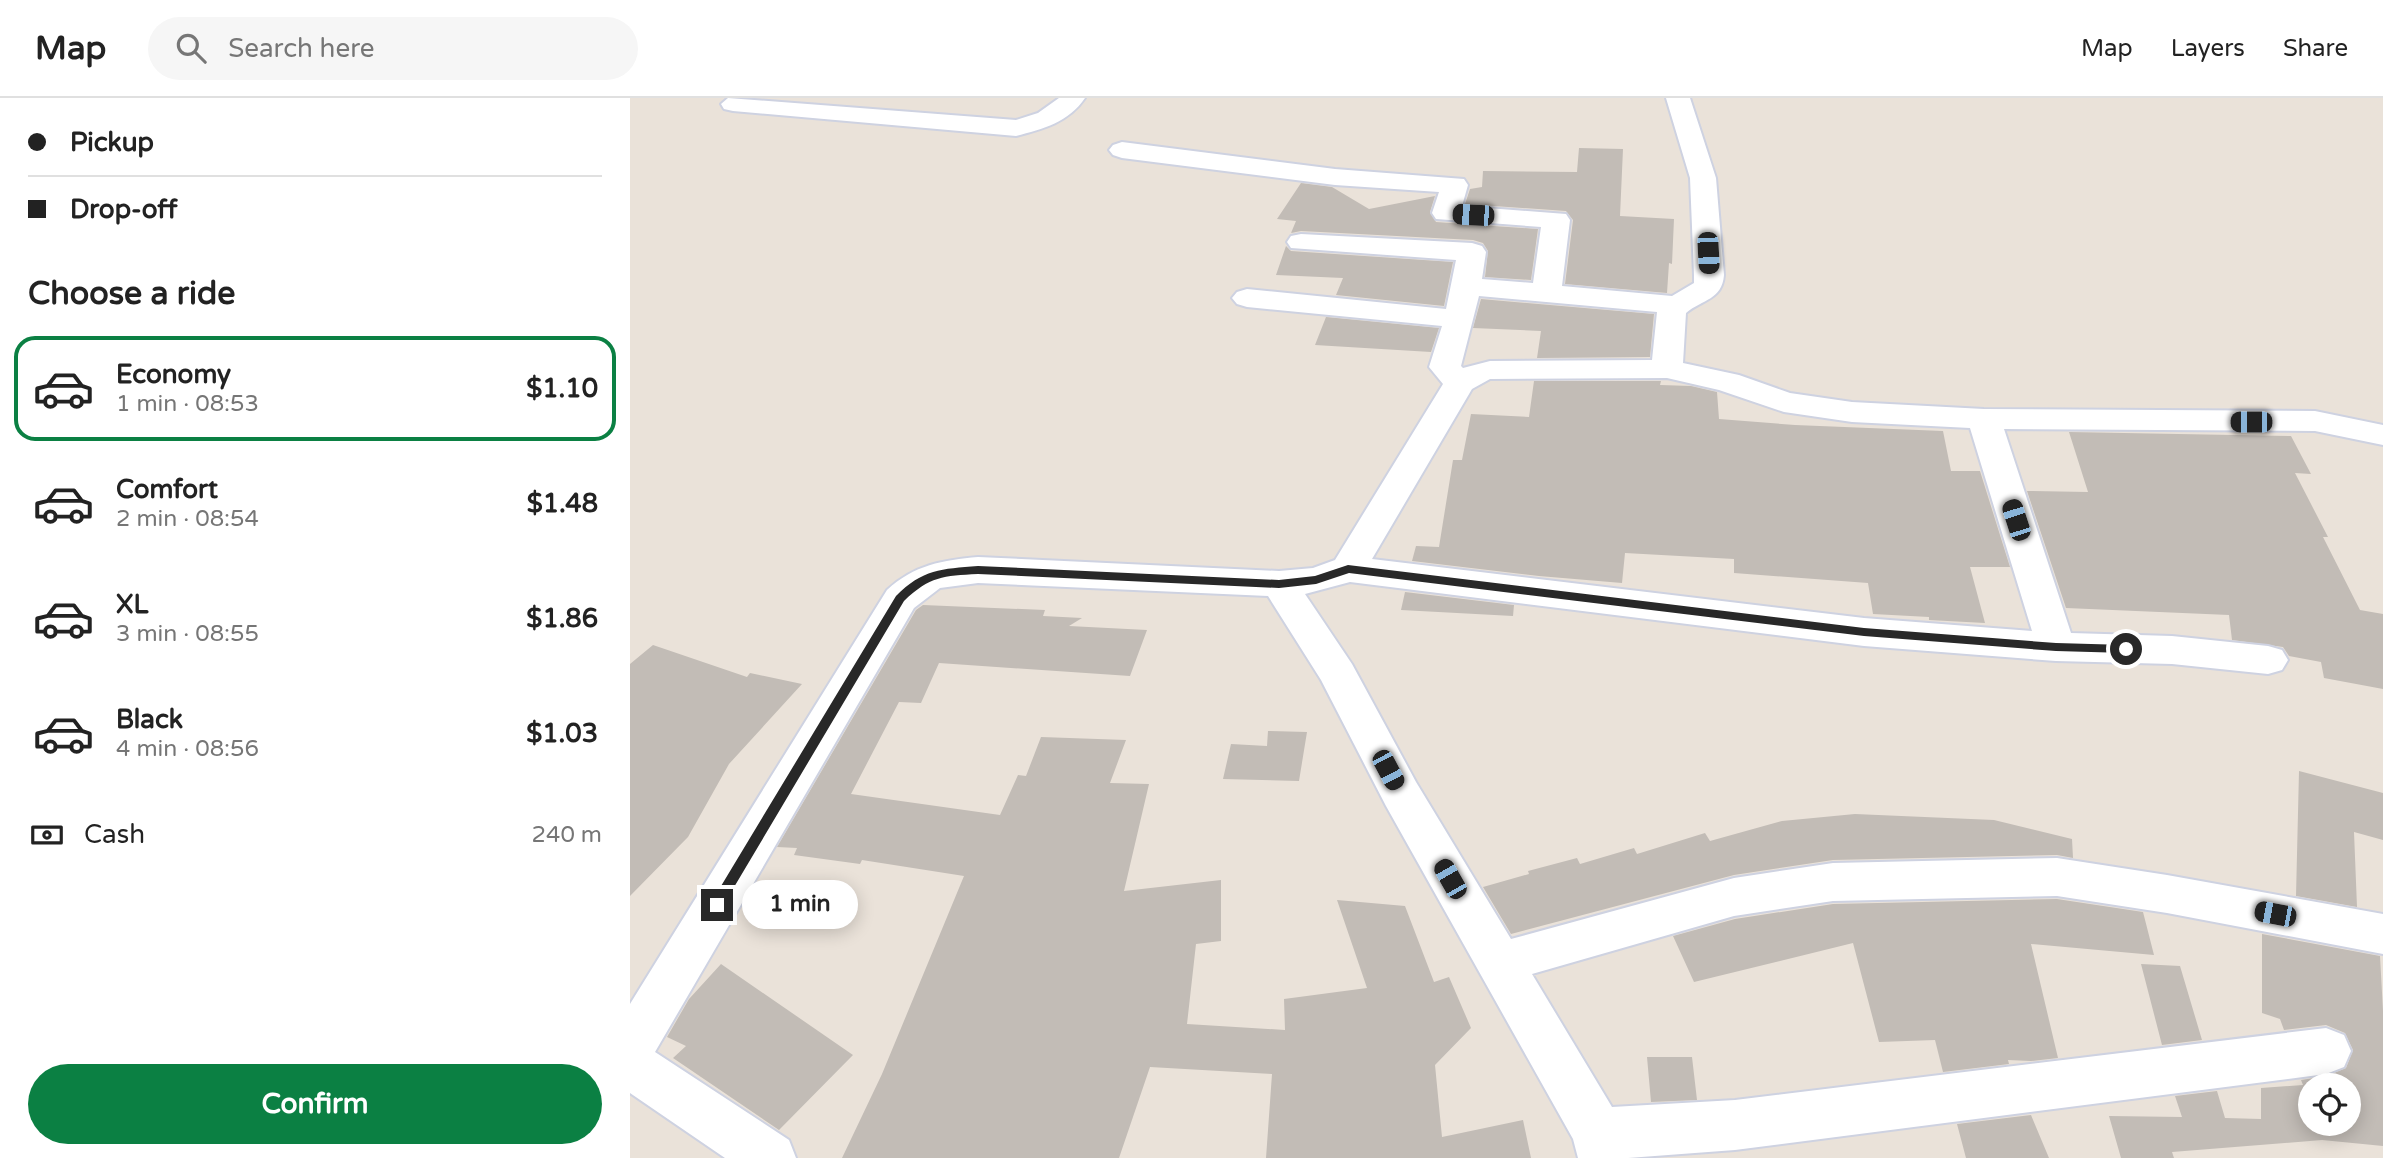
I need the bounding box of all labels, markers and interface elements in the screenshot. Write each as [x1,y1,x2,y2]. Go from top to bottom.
search box [148,17,638,80]
text: Map [35,29,106,68]
icon: search [172,29,210,67]
text: Search here [228,33,374,64]
text: Map [2081,34,2133,63]
text: Layers [2171,34,2245,63]
text: Share [2283,34,2348,63]
text: Pickup [70,127,154,158]
text: Drop-off [70,194,177,225]
car [1452,203,1495,227]
car [1697,231,1720,275]
text: Choose a ride [28,275,235,313]
icon: car [32,357,95,420]
text: Economy [116,359,231,390]
text: $1.10 [526,373,598,404]
text: 1 min · 08:53 [116,390,259,418]
car [2231,412,2273,433]
icon: car [32,472,95,535]
text: Comfort [116,474,218,505]
text: $1.48 [527,488,598,519]
car [2000,497,2033,543]
text: 2 min · 08:54 [116,505,259,533]
icon: car [32,587,95,650]
text: XL [116,589,148,620]
text: $1.86 [526,603,598,634]
text: 3 min · 08:55 [116,620,259,648]
route start [2110,633,2142,665]
icon: car [32,702,95,765]
text: Black [116,704,183,735]
text: $1.03 [526,718,598,749]
text: 4 min · 08:56 [116,735,259,763]
car [1369,747,1408,793]
icon: cash [28,816,66,854]
text: Cash [84,819,145,850]
text: 240 m [532,821,602,849]
car [1431,856,1470,902]
callout: 1 min [742,880,857,930]
route end [701,889,733,921]
text: 1 min [769,890,831,918]
car [2253,900,2298,928]
button: Confirm [28,1064,602,1144]
map controls [2298,1073,2361,1136]
button: locate [2298,1073,2361,1136]

